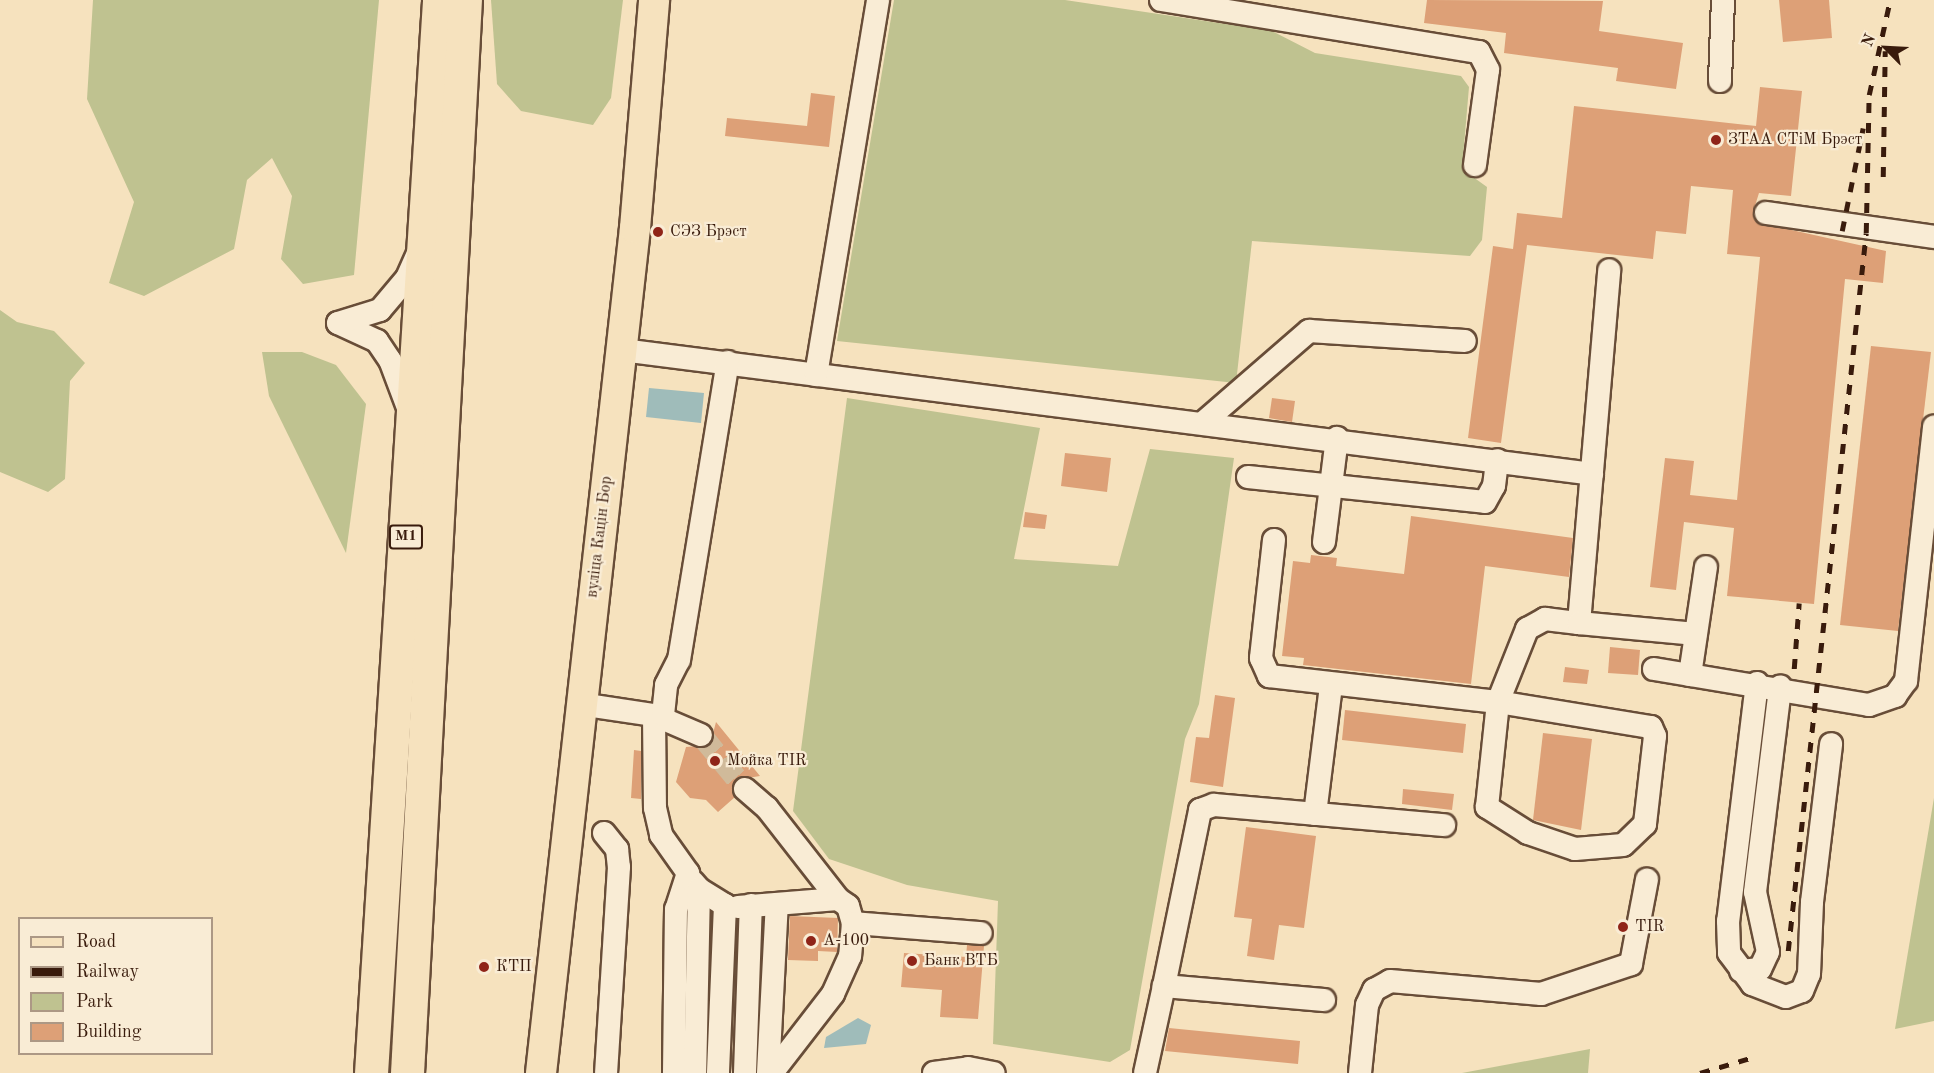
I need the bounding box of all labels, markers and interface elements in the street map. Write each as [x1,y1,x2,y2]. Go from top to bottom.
north arrow [1856,18,1916,78]
text: N [1860,32,1879,50]
place label: ЗТАА СТіМ Брэст [1728,130,1862,150]
marker: ЗТАА СТіМ Брэст [1709,133,1723,147]
place label: СЭЗ Брэст [670,222,747,242]
marker: СЭЗ Брэст [651,225,665,239]
street label: вуліца Кацін Бор [583,475,617,599]
road number: М1 [388,525,424,549]
place label: Мойка TIR [727,751,807,771]
marker: Мойка TIR [708,754,722,768]
legend [18,917,213,1055]
place label: TIR [1635,917,1664,937]
marker: TIR [1616,920,1630,934]
place label: А-100 [823,931,869,951]
text: Road [76,933,116,951]
marker: А-100 [804,934,818,948]
place label: Банк ВТБ [924,951,998,971]
marker: Банк ВТБ [905,954,919,968]
place label: КТП [496,957,532,977]
marker: КТП [477,960,491,974]
text: Railway [76,963,139,981]
text: Park [76,993,113,1011]
text: Building [76,1023,141,1041]

